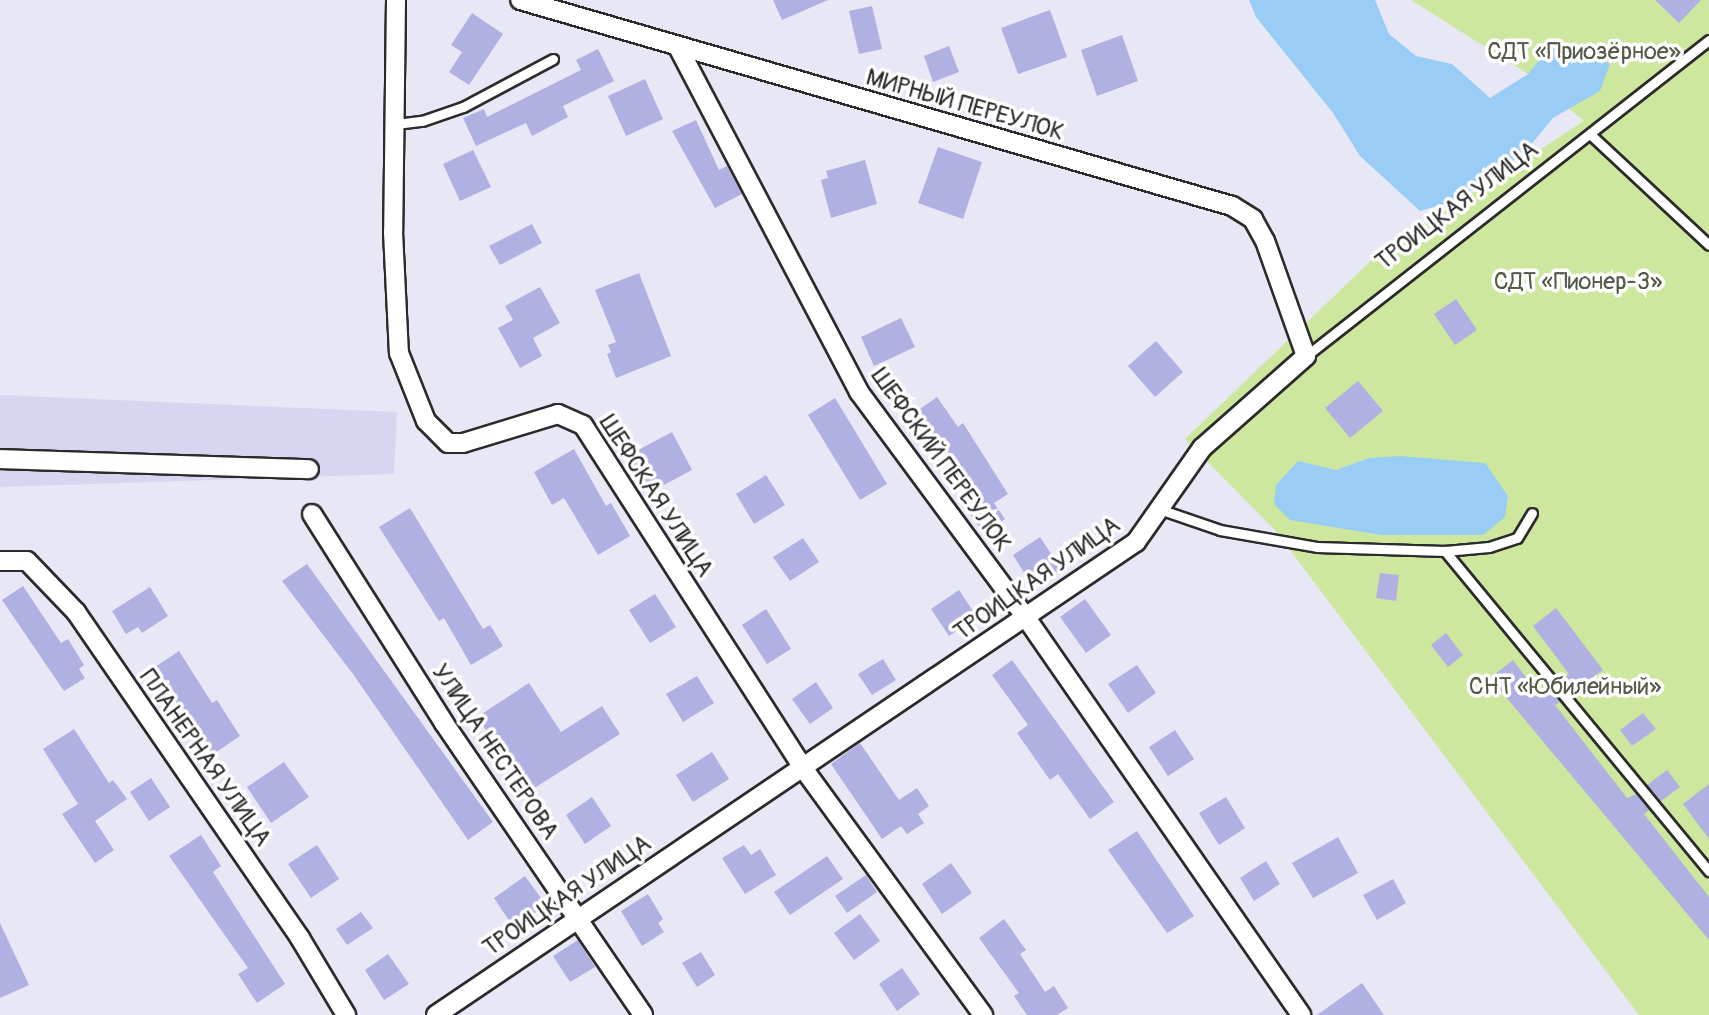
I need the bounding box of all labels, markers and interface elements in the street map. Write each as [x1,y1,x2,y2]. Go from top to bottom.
park label: СДТ «Приозёрное» [1487,38,1681,66]
street label: МИРНЫЙ ПЕРЕУЛОК [863,63,1067,147]
street label: ТРОИЦКАЯ УЛИЦА [1370,135,1544,277]
park label: СДТ «Пионер-3» [1494,268,1662,296]
street label: ШЕФСКИЙ ПЕРЕУЛОК [865,363,1017,557]
street label: ШЕФСКАЯ УЛИЦА [593,410,719,582]
street label: ТРОИЦКАЯ УЛИЦА [948,511,1126,647]
street label: УЛИЦА НЕСТЕРОВА [426,659,564,845]
street label: ПЛАНЕРНАЯ УЛИЦА [133,664,277,852]
park label: СНТ «Юбилейный» [1469,673,1661,701]
street label: ТРОИЦКАЯ УЛИЦА [478,829,656,963]

